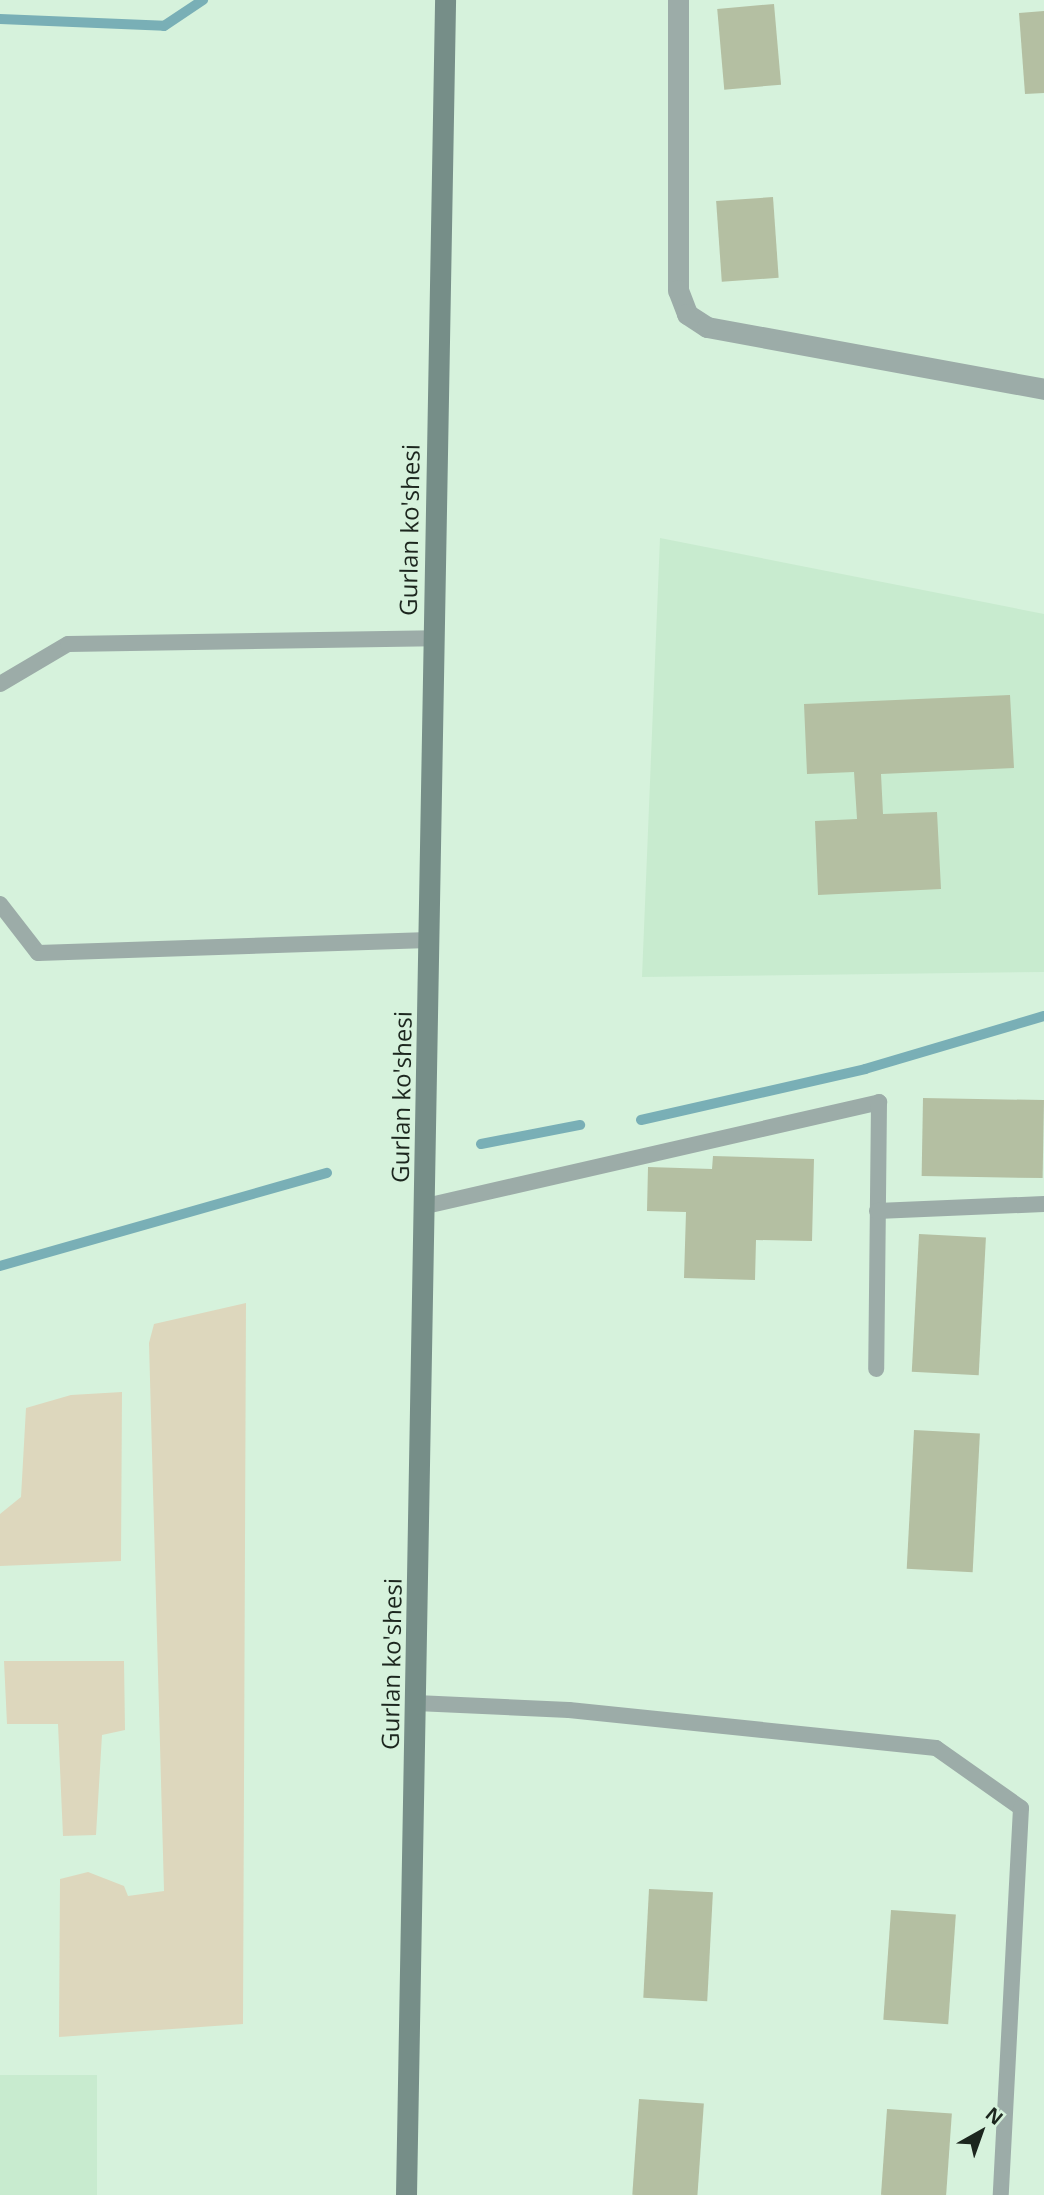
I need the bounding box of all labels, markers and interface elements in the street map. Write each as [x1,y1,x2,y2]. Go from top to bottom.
street label: Gurlan ko'shesi [393,444,425,616]
street label: Gurlan ko'shesi [385,1011,417,1183]
street label: Gurlan ko'shesi [375,1578,407,1750]
north arrow [946,2097,1016,2167]
text: N [980,2101,1009,2131]

